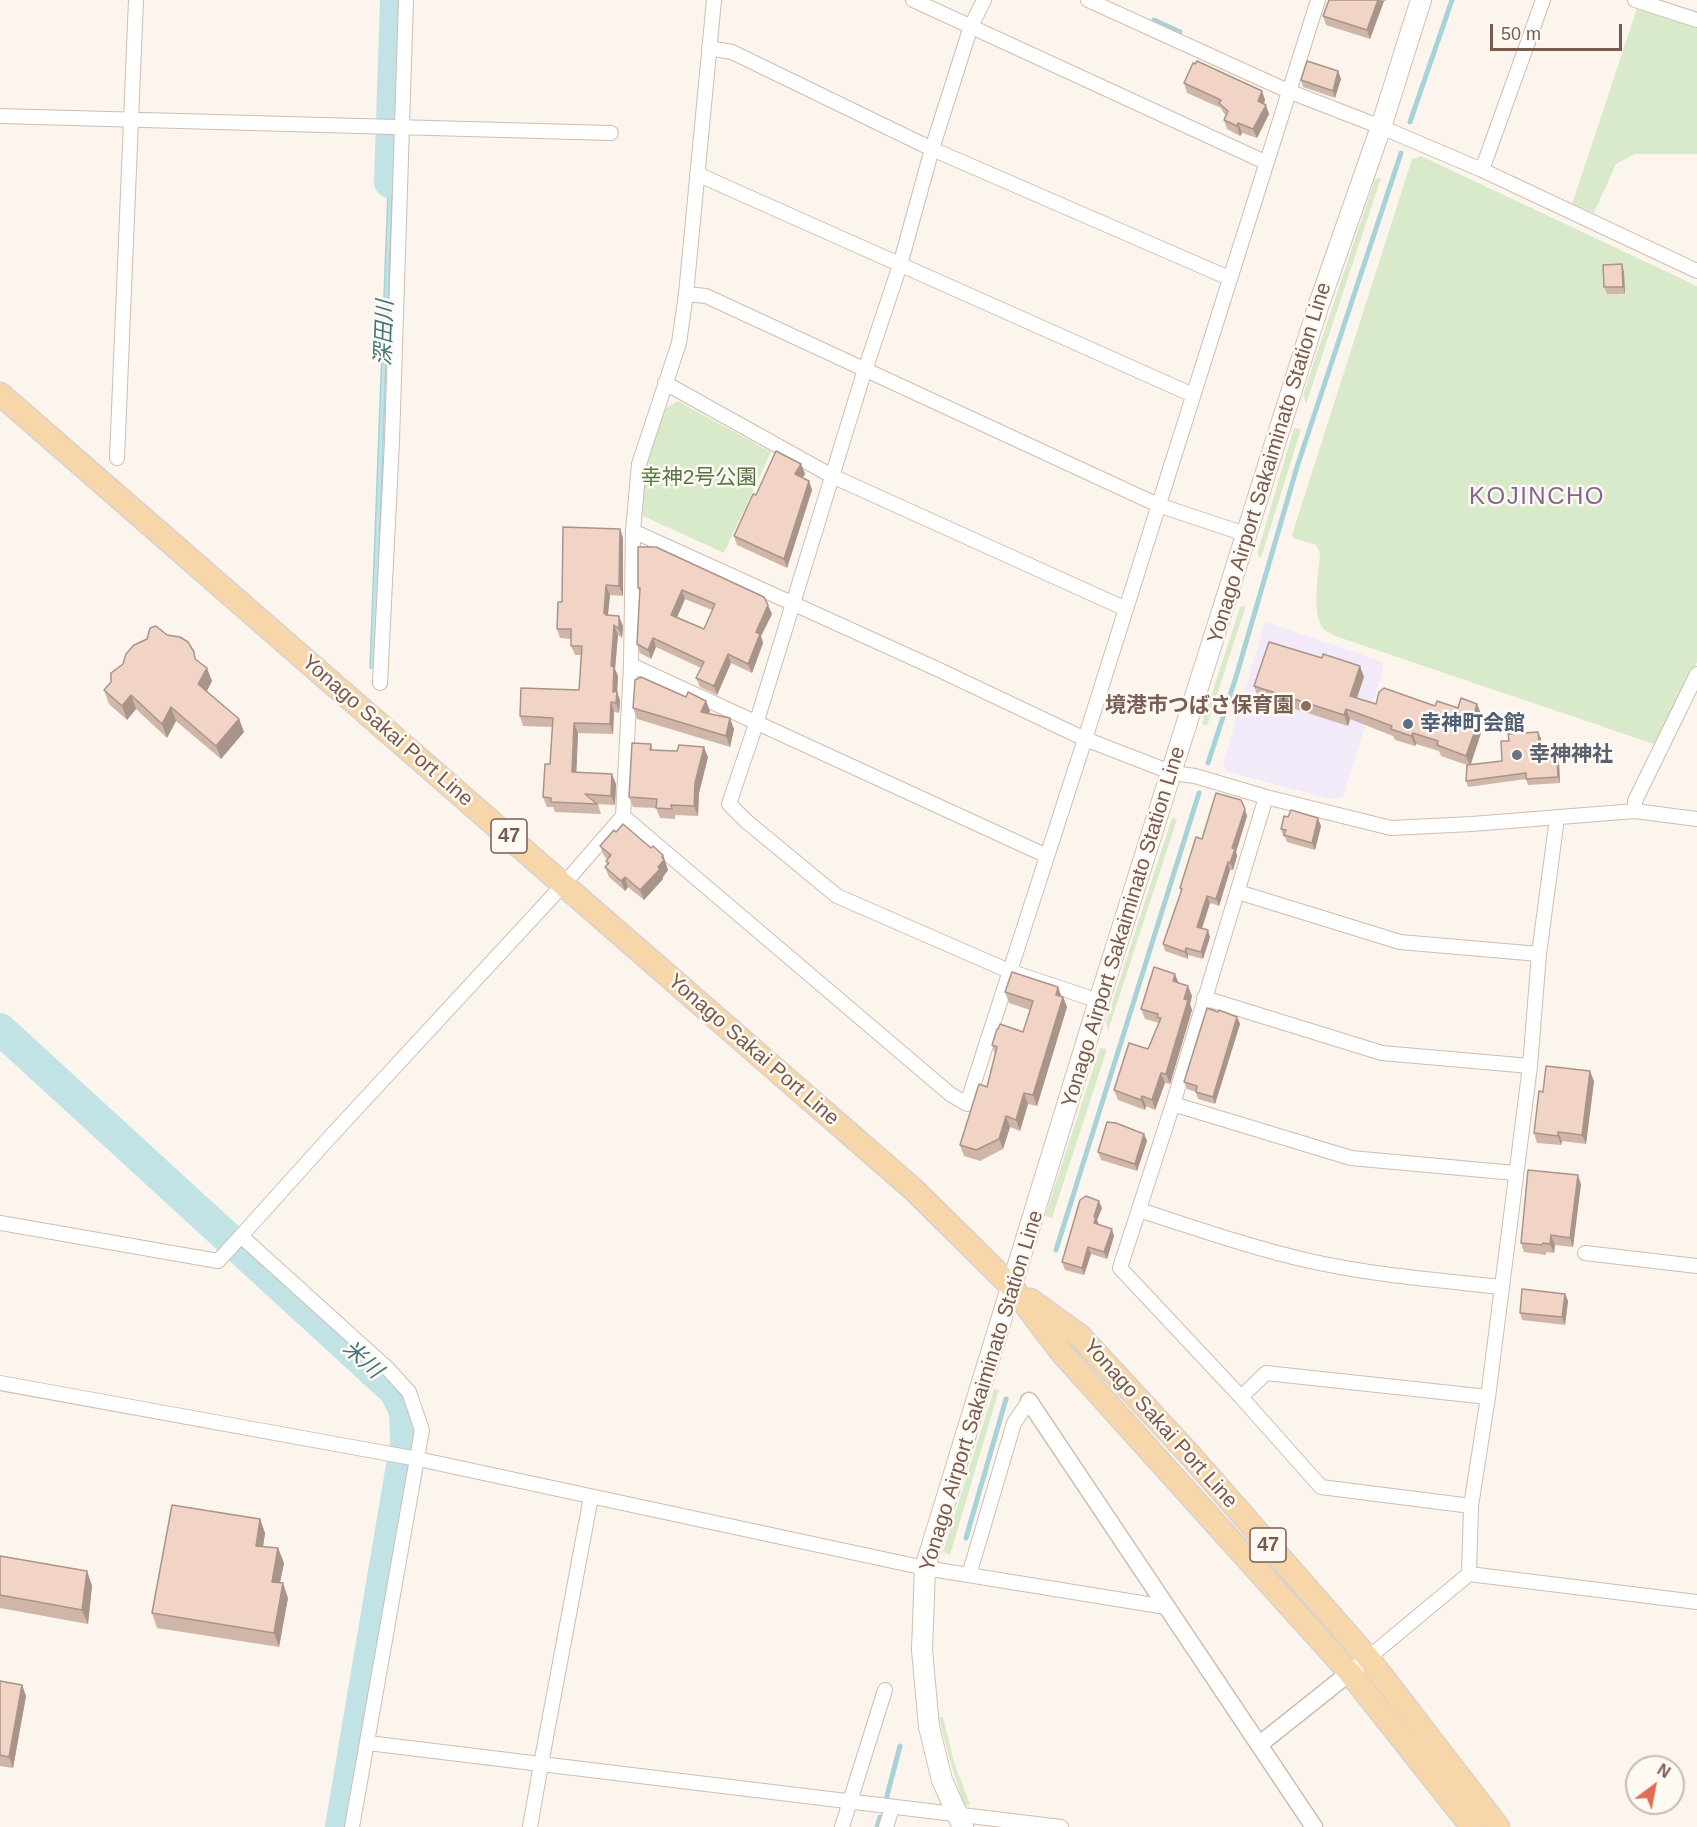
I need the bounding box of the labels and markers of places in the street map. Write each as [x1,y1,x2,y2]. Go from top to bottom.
place label: 境港市つばさ保育園 [1105,693,1294,719]
marker: 境港市つばさ保育園 [1299,699,1313,713]
place label: 幸神町会館 [1420,711,1525,737]
marker: 幸神町会館 [1401,717,1415,731]
place label: 幸神神社 [1529,742,1613,768]
marker: 幸神神社 [1510,748,1524,762]

